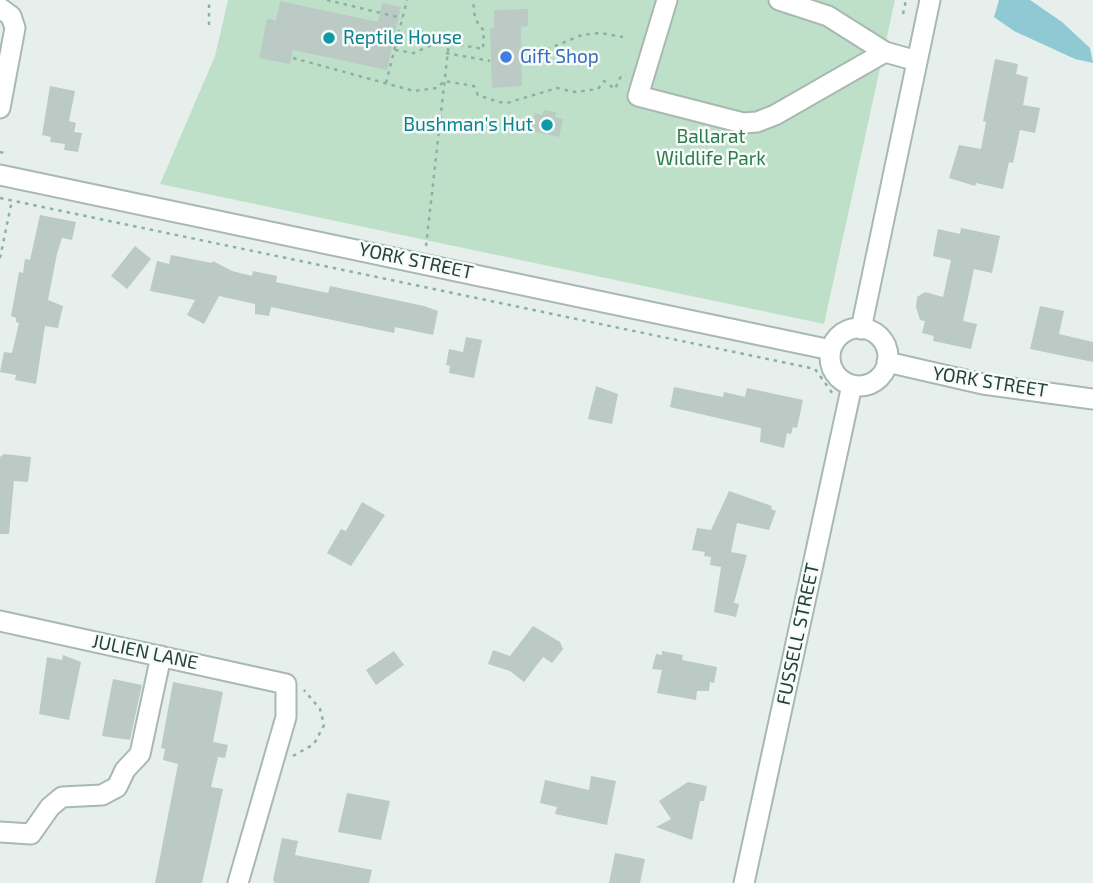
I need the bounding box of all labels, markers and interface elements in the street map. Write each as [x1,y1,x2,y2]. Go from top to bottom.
place label: Reptile House [343,27,462,49]
marker: Reptile House [321,30,337,46]
place label: Gift Shop [520,46,599,68]
marker: Gift Shop [498,49,514,65]
place label: Bushman's Hut [403,114,533,136]
marker: Bushman's Hut [539,117,555,133]
park label: Ballarat Wildlife Park [656,126,766,170]
street label: YORK STREET [357,238,475,284]
street label: YORK STREET [931,362,1049,402]
street label: FUSSELL STREET [772,561,824,707]
street label: JULIEN LANE [90,630,200,674]

